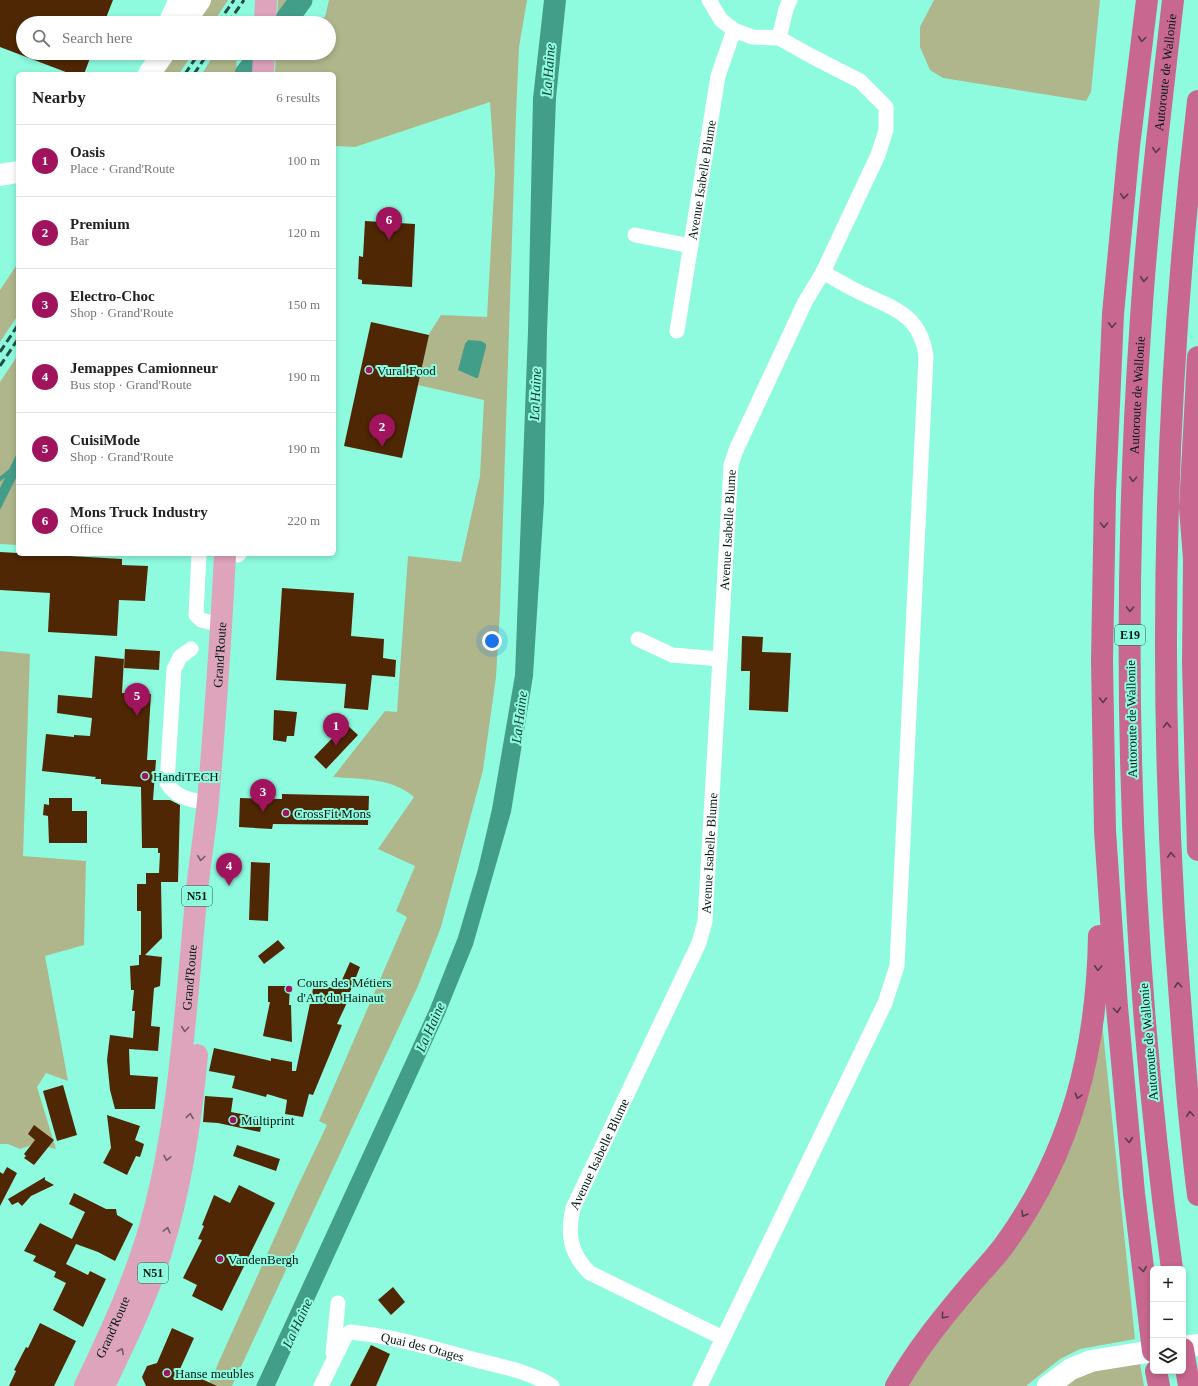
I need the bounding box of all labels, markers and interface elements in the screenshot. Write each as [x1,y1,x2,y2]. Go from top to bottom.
street label: Autoroute de Wallonie [1151,13,1179,132]
search box [16,16,336,60]
icon: search [30,27,52,49]
text: Search here [62,30,132,46]
one-way arrow [1138,36,1147,42]
water label: La Haine [539,43,558,98]
text: Nearby [32,88,86,107]
text: 6 results [276,90,320,105]
street label: Avenue Isabelle Blume [685,119,719,241]
text: Oasis [70,144,105,160]
one-way arrow [1152,147,1161,153]
text: 1 [42,153,48,168]
text: 100 m [287,153,320,168]
text: Place · Grand'Route [70,161,175,176]
one-way arrow [1120,193,1129,199]
pin: 6 [376,207,402,240]
text: Premium [70,216,130,232]
text: 2 [42,225,48,240]
text: 120 m [287,225,320,240]
text: Bar [70,233,89,248]
one-way arrow [1140,276,1149,283]
text: Electro-Choc [70,288,155,304]
text: 3 [42,297,48,312]
text: 150 m [287,297,320,312]
text: Shop · Grand'Route [70,305,173,320]
one-way arrow [1108,322,1116,328]
street label: Autoroute de Wallonie [1127,335,1148,454]
text: Jemappes Camionneur [70,360,218,376]
place label: Vural Food [377,363,436,378]
marker: Vural Food [364,365,374,375]
water label: La Haine [527,368,544,422]
text: 4 [42,369,48,384]
text: 190 m [287,369,320,384]
text: Bus stop · Grand'Route [70,377,192,392]
pin: 2 [369,414,395,447]
text: CuisiMode [70,432,140,448]
text: 5 [42,441,48,456]
text: 190 m [287,441,320,456]
text: Shop · Grand'Route [70,449,173,464]
street label: Avenue Isabelle Blume [717,469,739,591]
one-way arrow [1128,476,1137,482]
text: Mons Truck Industry [70,504,208,520]
text: 6 [42,513,48,528]
text: 220 m [287,513,320,528]
text: Office [70,521,103,536]
one-way arrow [1100,522,1108,528]
one-way arrow [1126,606,1134,612]
street label: Grand'Route [210,621,229,688]
road number: E19 [1115,625,1145,645]
your location [482,631,502,651]
street label: Autoroute de Wallonie [1123,660,1140,778]
pin: 5 [124,683,150,716]
water label: La Haine [509,690,530,745]
one-way arrow [1099,697,1107,703]
pin: 1 [323,713,349,746]
one-way arrow [1163,722,1172,728]
place label: HandiTECH [153,769,219,784]
marker: HandiTECH [140,771,150,781]
pin: 3 [250,779,276,812]
street label: Avenue Isabelle Blume [698,792,720,914]
place label: CrossFit Mons [294,806,371,821]
marker: CrossFit Mons [281,808,291,818]
one-way arrow [1166,852,1175,858]
pin: 4 [216,853,242,886]
one-way arrow [197,855,206,861]
road number: N51 [182,886,212,906]
street label: Grand'Route [179,944,200,1011]
one-way arrow [1094,965,1103,971]
place label: Cours des Métiers d'Art du Hainaut [297,975,392,1005]
street label: Autoroute de Wallonie [1136,982,1161,1101]
one-way arrow [1174,982,1183,988]
marker: Cours des Métiers d'Art du Hainaut [284,984,294,994]
water label: La Haine [413,1000,448,1055]
one-way arrow [1113,1007,1122,1013]
one-way arrow [181,1026,190,1032]
one-way arrow [1074,1093,1083,1100]
street label: Avenue Isabelle Blume [566,1096,632,1212]
one-way arrow [1185,1111,1194,1118]
one-way arrow [186,1113,194,1119]
place label: Multiprint [241,1113,295,1128]
marker: Multiprint [228,1115,238,1125]
one-way arrow [1124,1136,1133,1143]
one-way arrow [163,1155,171,1161]
one-way arrow [1022,1210,1029,1217]
one-way arrow [162,1226,171,1233]
place label: VandenBergh [228,1252,299,1267]
marker: VandenBergh [215,1254,225,1264]
road number: N51 [138,1263,168,1283]
one-way arrow [1138,1266,1147,1272]
map controls [1150,1266,1186,1374]
button: + [1150,1266,1186,1302]
street label: Grand'Route [92,1294,133,1360]
water label: La Haine [279,1296,315,1351]
button: − [1150,1302,1186,1338]
one-way arrow [941,1311,948,1319]
street label: Quai des Otages [380,1329,466,1365]
button: layers [1150,1338,1186,1374]
one-way arrow [116,1348,123,1355]
place label: Hanse meubles [175,1366,254,1381]
marker: Hanse meubles [162,1368,172,1378]

